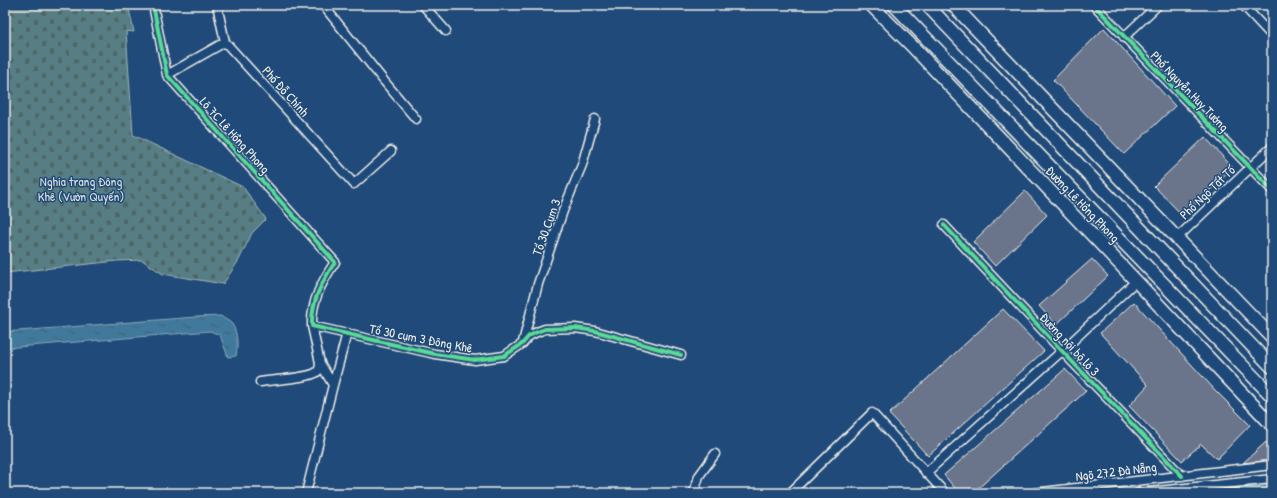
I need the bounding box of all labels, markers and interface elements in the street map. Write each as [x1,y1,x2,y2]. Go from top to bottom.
street label: Phố Nguyễn Huy Tưởng [1147,47,1233,135]
street label: Phố Đỗ Chính [259,62,314,121]
street label: Lô 7C Lê Hồng Phong [196,93,274,177]
street label: Phố Ngô Tất Tố [1175,160,1239,223]
street label: Đường Lê Hồng Phong [1042,162,1124,246]
park label: Nghia trang Đông Khê (Vườn Quyến) [38,172,124,205]
street label: Tổ 30 Cụm 3 [527,196,565,258]
street label: Đường nội bộ lô 3 [1036,308,1104,380]
street label: Tổ 30 cụm 3 Đông Khê [368,319,474,357]
street label: Ngõ 272 Đà Nẵng [1074,457,1158,485]

